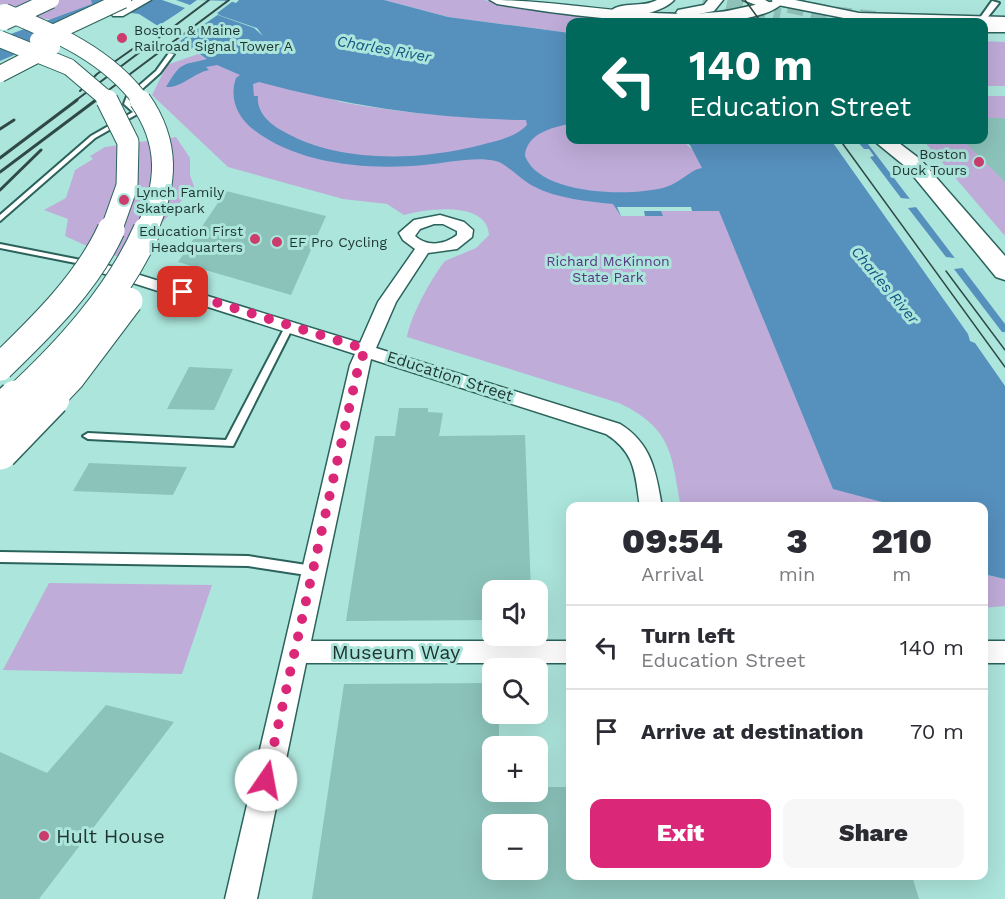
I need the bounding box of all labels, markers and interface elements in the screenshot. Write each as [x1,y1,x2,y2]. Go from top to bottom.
place label: Boston & Maine Railroad Signal Tower A [134,22,293,54]
marker: Boston & Maine Railroad Signal Tower A [115,31,129,45]
water label: Charles River [336,32,434,66]
text: 140 m [689,41,813,90]
icon: left [590,42,668,120]
text: Education Street [689,91,911,123]
place label: Boston Duck Tours [892,146,967,178]
marker: Boston Duck Tours [972,155,986,169]
place label: Lynch Family Skatepark [136,184,225,216]
marker: Lynch Family Skatepark [117,193,131,207]
place label: Education First Headquarters [139,223,243,255]
marker: Education First Headquarters [248,232,262,246]
place label: EF Pro Cycling [289,234,387,250]
marker: EF Pro Cycling [270,235,284,249]
water label: Charles River [847,243,923,328]
park label: Richard McKinnon State Park [546,253,670,285]
pin [157,266,208,317]
icon: arrive [166,275,199,308]
street label: Education Street [384,347,516,405]
text: 09:54 [622,520,723,562]
text: 3 [786,520,808,562]
text: 210 [871,520,932,562]
text: Arrival [641,562,704,586]
text: min [779,562,815,586]
text: m [892,562,911,586]
map controls [482,580,548,880]
button: sound [482,580,548,646]
text: Turn left [641,623,735,648]
icon: left [590,631,623,664]
text: 140 m [900,635,964,660]
street label: Museum Way [332,640,461,664]
text: Education Street [641,648,805,672]
button: search [482,658,548,724]
icon: arrive [590,715,623,748]
text: Arrive at destination [641,719,864,744]
text: 70 m [910,719,964,744]
button: + [482,736,548,802]
position arrow [234,748,298,812]
button: Exit [590,799,771,868]
button: Share [783,799,964,868]
button: − [482,814,548,880]
place label: Hult House [56,824,165,848]
marker: Hult House [37,829,51,843]

